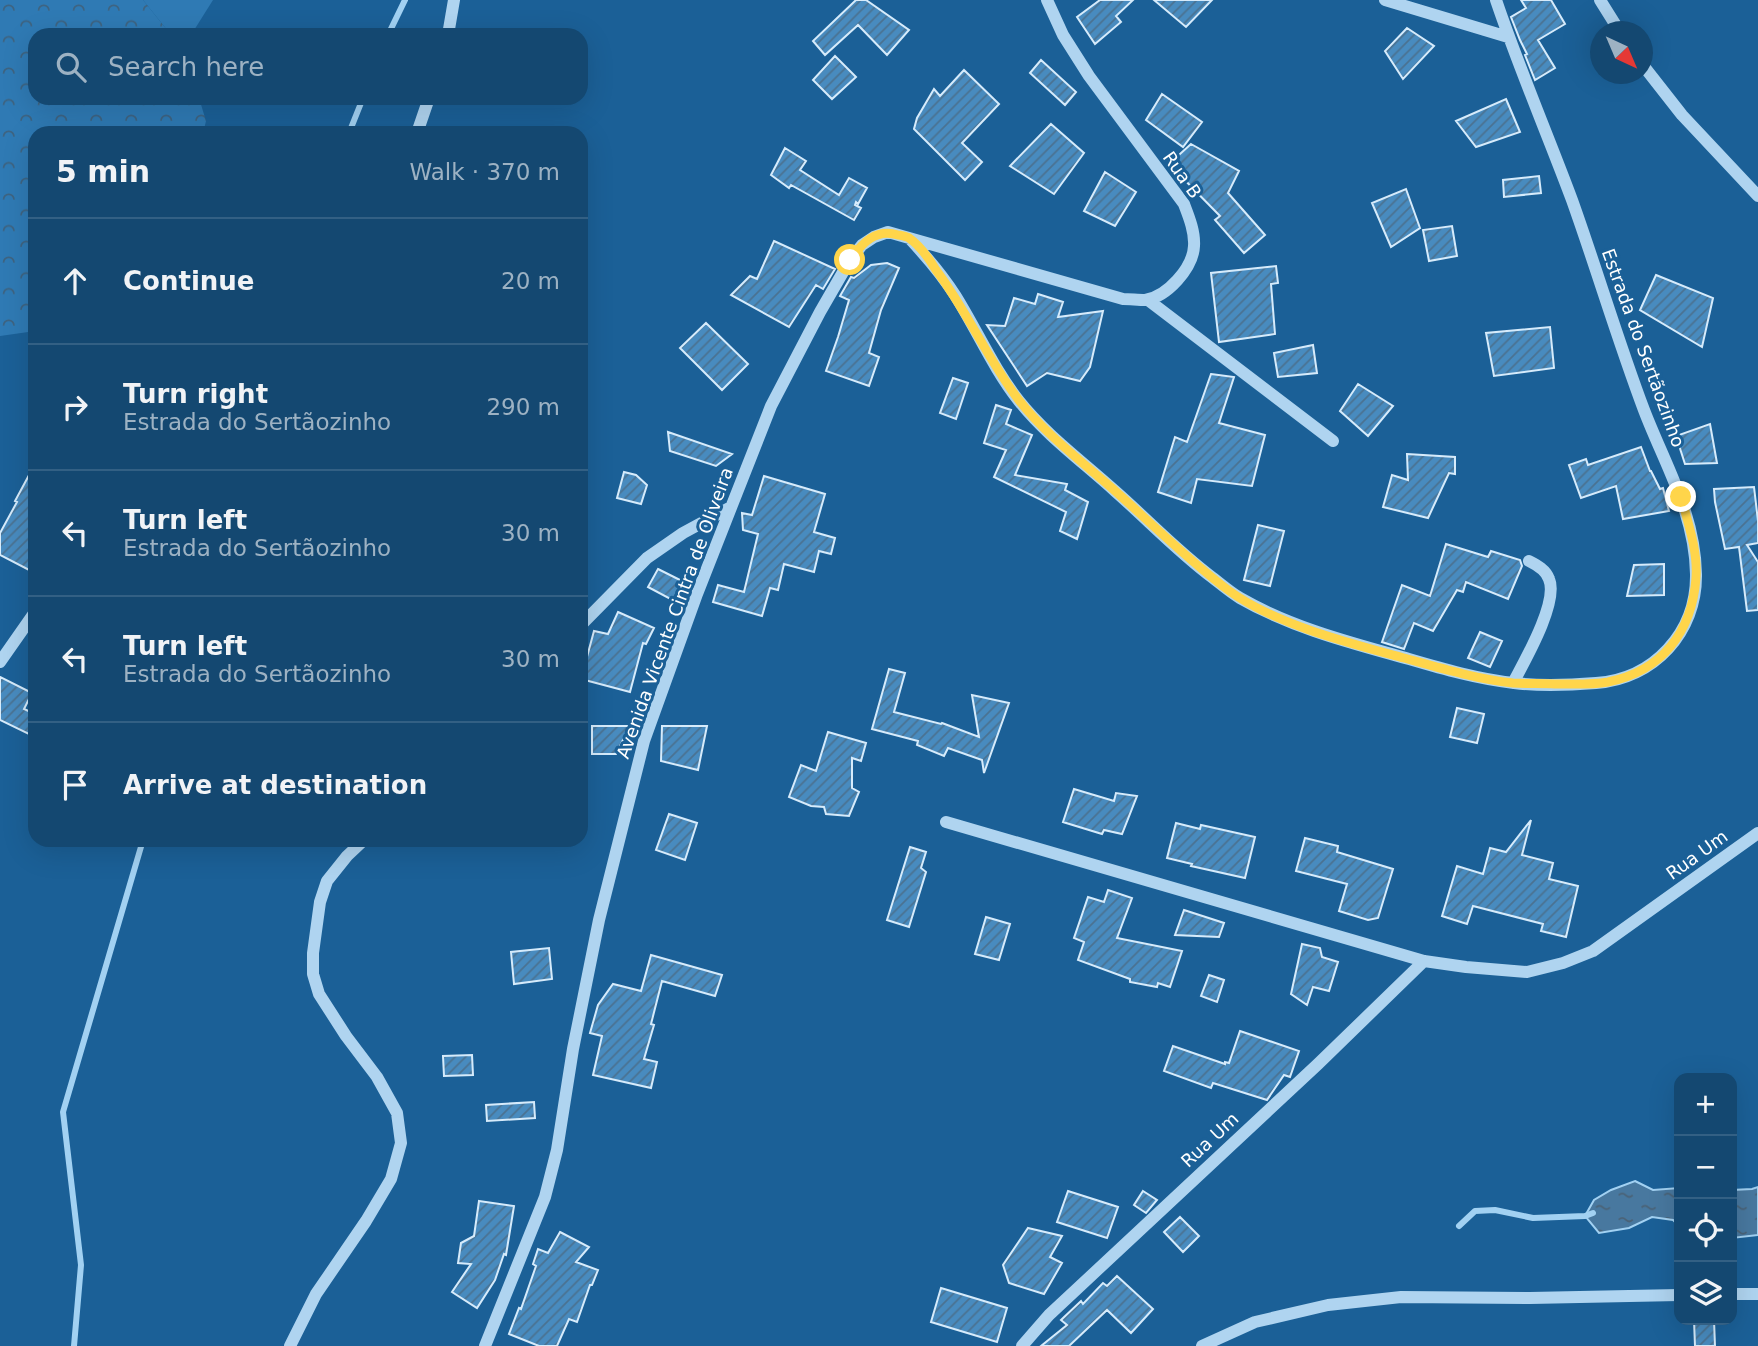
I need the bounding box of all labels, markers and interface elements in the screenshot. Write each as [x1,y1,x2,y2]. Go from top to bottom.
north arrow [1590,21,1653,84]
search box [28,28,588,105]
icon: search [52,48,90,86]
text: Search here [108,52,264,82]
street label: Rua B [1159,147,1206,202]
text: 5 min [56,154,150,189]
text: Walk · 370 m [409,159,560,185]
route start [834,244,865,275]
street label: Estrada do Sertãozinho [1598,246,1689,450]
icon: ahead [56,262,94,300]
text: Continue [123,266,254,296]
text: 20 m [501,268,560,294]
text: Turn right [123,379,268,409]
icon: right [56,388,94,426]
text: 290 m [486,394,560,420]
text: Estrada do Sertãozinho [123,409,391,435]
street label: Avenida Vicente Cintra de Oliveira [612,464,737,761]
route end [1665,481,1696,512]
text: Turn left [123,505,247,535]
icon: left [56,514,94,552]
text: 30 m [501,520,560,546]
text: Estrada do Sertãozinho [123,535,391,561]
text: Turn left [123,631,247,661]
icon: left [56,640,94,678]
text: 30 m [501,646,560,672]
text: Estrada do Sertãozinho [123,661,391,687]
icon: arrive [56,766,94,804]
text: Arrive at destination [123,770,427,800]
street label: Rua Um [1662,825,1731,884]
map controls [1674,1073,1737,1325]
button: + [1674,1073,1737,1136]
street label: Rua Um [1177,1108,1243,1171]
button: − [1674,1136,1737,1199]
button: locate [1674,1199,1737,1262]
button: layers [1674,1262,1737,1325]

